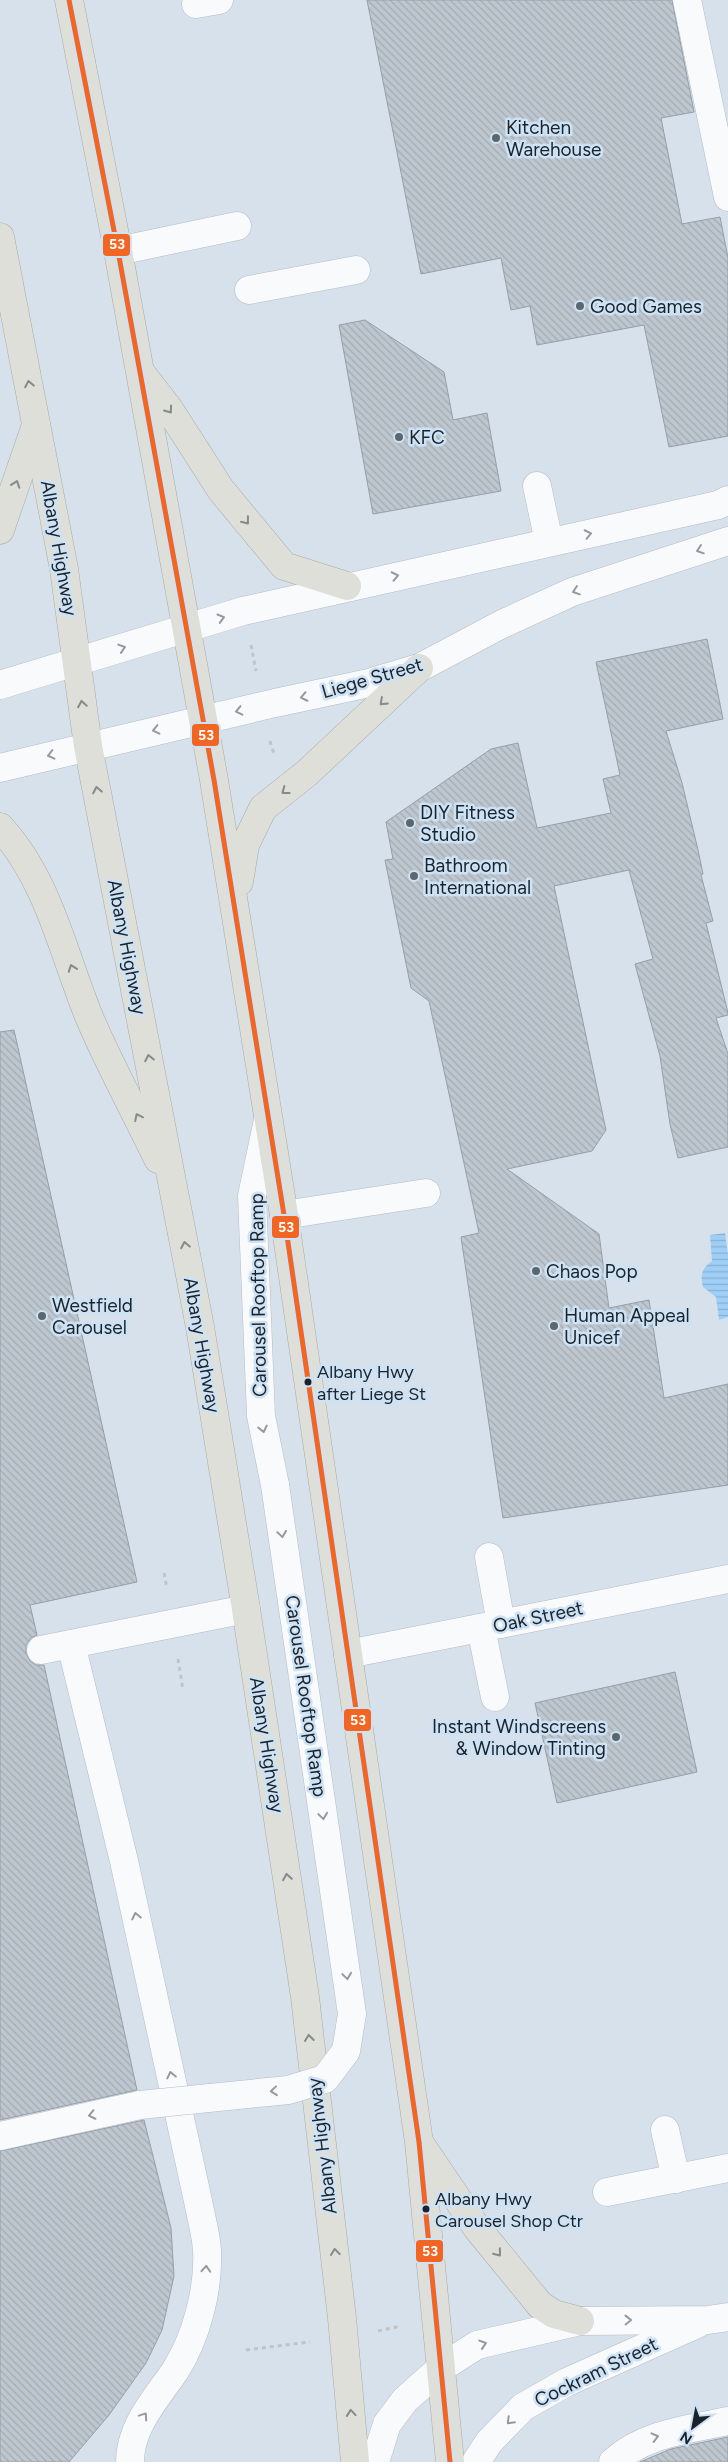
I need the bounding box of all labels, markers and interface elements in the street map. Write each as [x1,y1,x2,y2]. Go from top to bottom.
place label: Kitchen Warehouse [506,116,601,161]
marker: Kitchen Warehouse [490,132,502,144]
line badge: 53 [102,233,131,257]
text: 53 [109,236,125,253]
place label: Good Games [590,295,702,318]
marker: Good Games [574,300,586,312]
one-way arrow [24,380,35,388]
one-way arrow [163,404,172,413]
place label: KFC [409,426,445,449]
marker: KFC [393,431,405,443]
street label: Albany Highway [36,478,82,618]
one-way arrow [10,480,20,488]
one-way arrow [240,515,248,524]
one-way arrow [583,529,592,539]
one-way arrow [697,545,705,555]
one-way arrow [390,571,399,582]
one-way arrow [572,585,581,595]
one-way arrow [216,613,224,623]
one-way arrow [117,644,126,654]
street label: Liege Street [319,653,425,703]
one-way arrow [299,691,308,702]
one-way arrow [380,696,389,705]
one-way arrow [77,700,88,708]
one-way arrow [235,705,244,716]
line badge: 53 [191,723,220,747]
one-way arrow [151,724,160,735]
text: 53 [198,727,214,744]
one-way arrow [46,749,55,760]
one-way arrow [281,785,291,794]
one-way arrow [92,786,103,795]
place label: DIY Fitness Studio [420,801,515,846]
marker: DIY Fitness Studio [404,817,416,829]
place label: Bathroom International [424,854,531,899]
marker: Bathroom International [408,870,420,882]
street label: Albany Highway [103,877,151,1017]
one-way arrow [68,965,78,973]
one-way arrow [144,1054,154,1063]
one-way arrow [134,1113,144,1122]
street label: Carousel Rooftop Ramp [245,1193,271,1397]
line badge: 53 [271,1215,300,1239]
text: 53 [278,1219,294,1236]
one-way arrow [180,1241,190,1249]
place label: Chaos Pop [546,1260,638,1283]
marker: Chaos Pop [530,1265,542,1277]
street label: Albany Highway [179,1275,225,1415]
place label: Westfield Carousel [52,1294,133,1339]
place label: Human Appeal Unicef [564,1304,690,1349]
marker: Westfield Carousel [36,1310,48,1322]
marker: Human Appeal Unicef [548,1320,560,1332]
place label: Albany Hwy after Liege St [317,1361,426,1405]
marker: Albany Hwy after Liege St [303,1377,313,1387]
one-way arrow [258,1425,268,1434]
one-way arrow [276,1530,287,1538]
street label: Carousel Rooftop Ramp [280,1594,332,1798]
street label: Oak Street [491,1596,585,1638]
street label: Albany Highway [245,1675,289,1815]
line badge: 53 [343,1708,372,1732]
text: 53 [350,1712,366,1729]
place label: Instant Windscreens & Window Tinting [432,1715,606,1760]
marker: Instant Windscreens & Window Tinting [610,1731,622,1743]
one-way arrow [318,1811,328,1820]
one-way arrow [282,1873,292,1882]
one-way arrow [131,1912,142,1921]
one-way arrow [341,1973,352,1981]
one-way arrow [304,2034,315,2042]
one-way arrow [166,2071,177,2080]
street label: Albany Highway [302,2076,342,2216]
one-way arrow [270,2085,278,2096]
one-way arrow [88,2109,97,2120]
place label: Albany Hwy Carousel Shop Ctr [435,2188,583,2232]
marker: Albany Hwy Carousel Shop Ctr [421,2204,431,2214]
line badge: 53 [415,2239,444,2263]
text: 53 [422,2243,438,2260]
one-way arrow [330,2247,341,2255]
one-way arrow [492,2247,501,2256]
one-way arrow [200,2265,211,2273]
one-way arrow [625,2315,633,2326]
street label: Cockram Street [531,2332,661,2412]
one-way arrow [478,2339,487,2349]
north arrow [668,2402,718,2452]
one-way arrow [346,2409,357,2417]
one-way arrow [138,2412,147,2422]
one-way arrow [507,2415,516,2424]
text: N [677,2428,695,2448]
one-way arrow [650,2433,658,2443]

